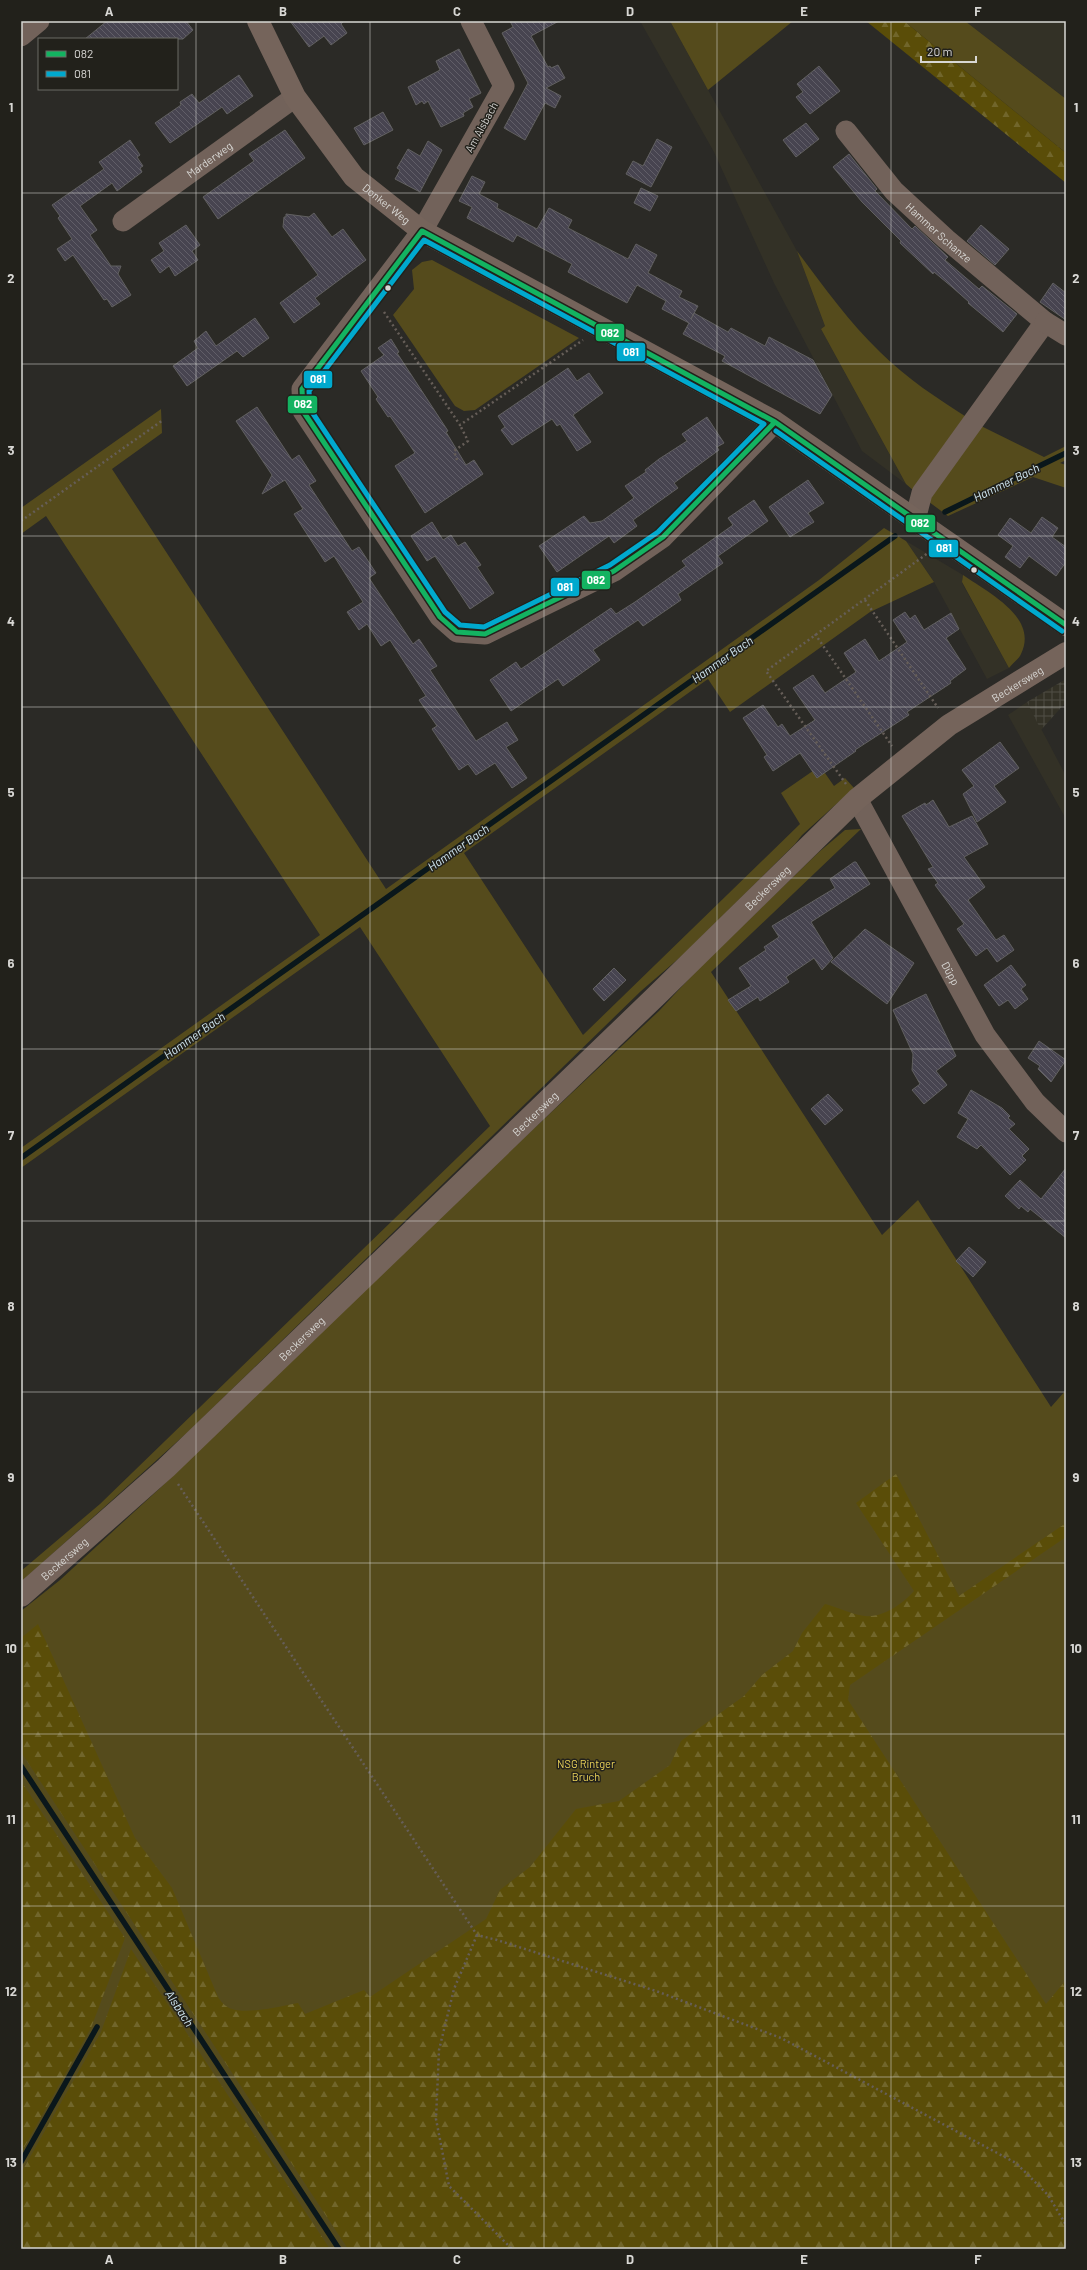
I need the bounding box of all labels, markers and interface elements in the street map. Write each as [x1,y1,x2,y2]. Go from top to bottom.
text: A [105,3,114,19]
text: B [279,3,287,19]
text: C [453,3,461,19]
text: D [626,3,634,19]
text: E [800,3,808,19]
text: F [974,3,982,19]
legend [38,38,178,90]
scale bar [921,38,976,64]
text: 20 m [927,44,953,58]
text: 082 [74,46,93,60]
text: 081 [74,66,91,80]
text: 1 [9,99,13,115]
street label: Am Alsbach [462,99,500,155]
text: 1 [1074,99,1078,115]
street label: Marderweg [184,138,234,180]
street label: Donker Weg [361,180,413,226]
street label: Hammer Schanze [904,199,975,265]
text: 2 [7,270,15,286]
text: 2 [1072,270,1080,286]
unlabelled marker [383,283,393,293]
line badge: 082 [595,323,625,342]
text: 082 [601,326,619,339]
line badge: 081 [616,342,646,362]
text: 081 [623,345,639,358]
line badge: 081 [303,370,333,389]
text: 081 [310,372,326,385]
line badge: 082 [287,395,318,414]
text: 082 [294,397,312,410]
text: 3 [7,442,15,458]
text: 3 [1072,442,1080,458]
water label: Hammer Bach [971,460,1041,504]
line badge: 082 [905,514,936,533]
text: 082 [911,516,929,529]
line badge: 081 [928,539,959,558]
text: 081 [936,541,952,554]
unlabelled marker [969,565,979,575]
line badge: 082 [581,570,611,590]
text: 082 [587,573,605,586]
line badge: 081 [550,577,580,597]
text: 081 [557,580,573,593]
text: 4 [7,613,15,629]
text: 4 [1072,613,1080,629]
water label: Hammer Bach [689,633,755,685]
street label: Beckersweg [989,662,1045,704]
text: 5 [7,784,15,800]
text: 5 [1072,784,1080,800]
water label: Hammer Bach [425,821,491,873]
street label: Beckersweg [742,862,792,912]
text: 6 [8,955,15,971]
text: 6 [1073,955,1080,971]
street label: Düpp [940,959,963,987]
water label: Hammer Bach [161,1009,227,1061]
street label: Beckersweg [509,1088,560,1138]
text: 7 [8,1127,15,1143]
text: 7 [1073,1127,1080,1143]
text: 8 [7,1298,15,1314]
text: 8 [1072,1298,1080,1314]
street label: Beckersweg [276,1313,327,1363]
text: 9 [8,1469,15,1485]
text: 9 [1073,1469,1080,1485]
street label: Beckersweg [38,1534,90,1582]
text: 10 [5,1640,17,1656]
text: 10 [1070,1640,1082,1656]
park label: NSG Rintger Bruch [557,1757,615,1783]
text: 11 [6,1811,16,1827]
text: 11 [1071,1811,1081,1827]
text: 12 [5,1983,17,1999]
text: 12 [1070,1983,1082,1999]
water label: Alsbach [163,1987,197,2029]
text: 13 [5,2154,17,2170]
text: 13 [1070,2154,1082,2170]
text: A [105,2251,114,2267]
text: B [279,2251,287,2267]
text: C [453,2251,461,2267]
text: D [626,2251,634,2267]
text: E [800,2251,808,2267]
text: F [974,2251,982,2267]

